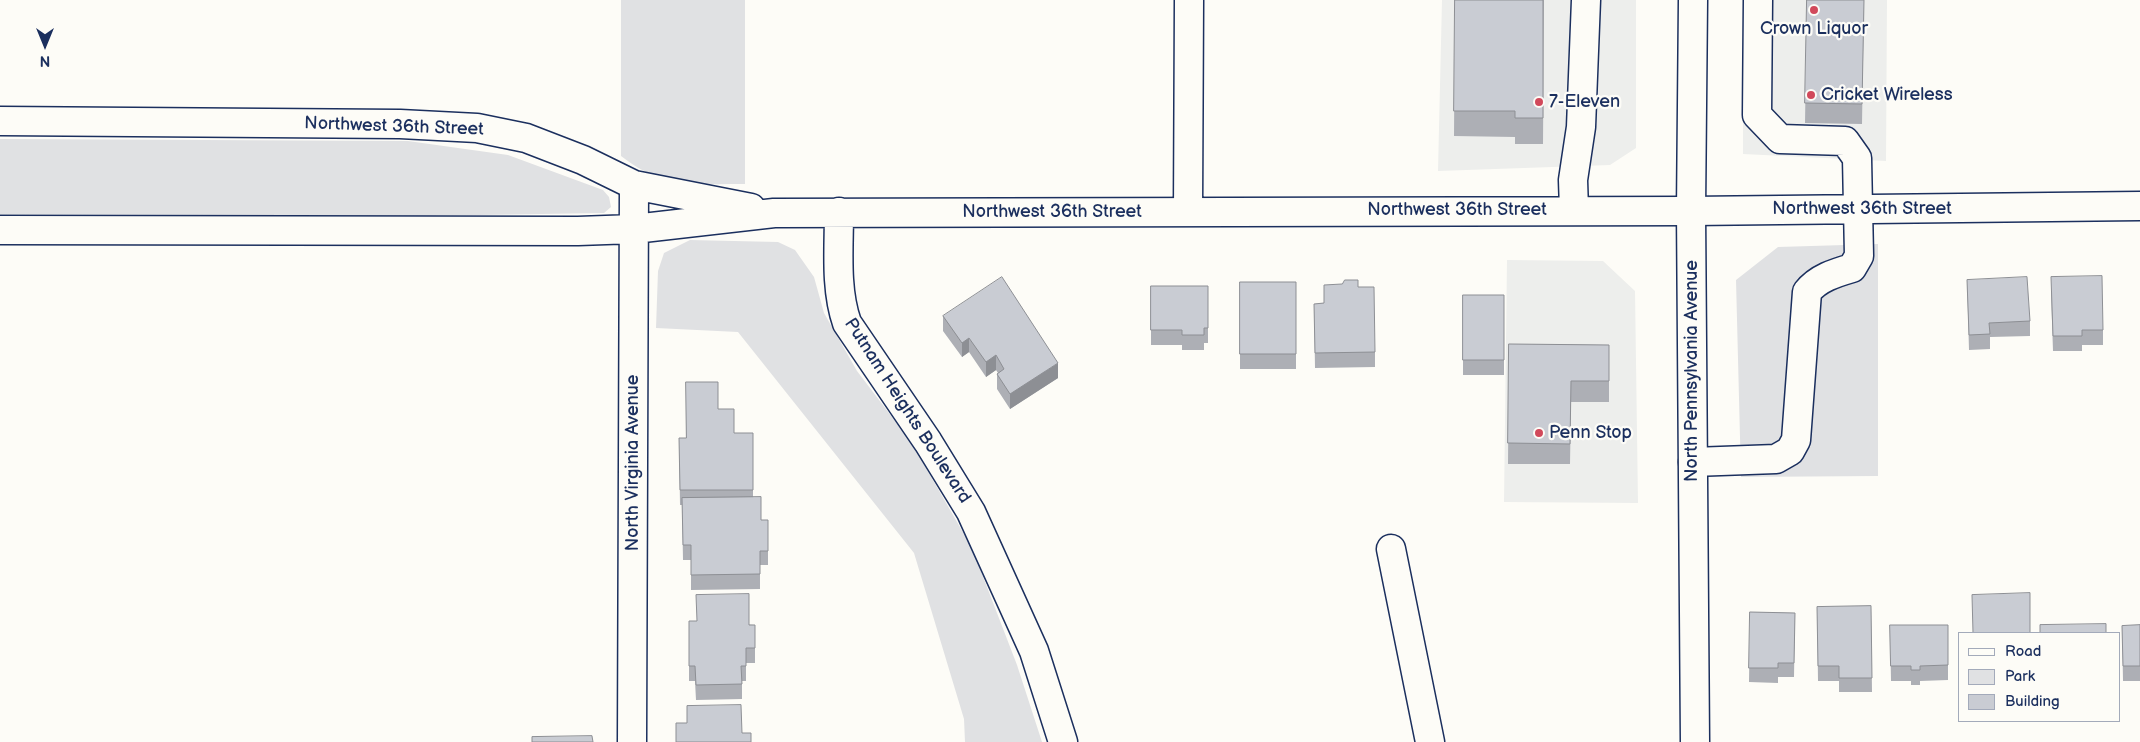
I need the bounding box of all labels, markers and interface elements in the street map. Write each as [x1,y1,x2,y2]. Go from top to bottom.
marker: Crown Liquor [1808,4,1820,16]
place label: Crown Liquor [1760,18,1868,40]
north arrow [20,20,70,70]
text: N [40,52,50,69]
place label: Cricket Wireless [1821,84,1953,106]
marker: Cricket Wireless [1805,89,1817,101]
place label: 7-Eleven [1549,91,1620,113]
marker: 7-Eleven [1533,96,1545,108]
street label: Northwest 36th Street [304,113,484,141]
street label: Northwest 36th Street [1772,198,1952,220]
street label: Northwest 36th Street [1367,199,1547,221]
street label: Northwest 36th Street [962,201,1142,223]
street label: North Pennsylvania Avenue [1681,260,1703,482]
street label: Putnam Heights Boulevard [839,314,975,508]
street label: North Virginia Avenue [622,375,644,551]
place label: Penn Stop [1549,422,1632,444]
marker: Penn Stop [1533,427,1545,439]
legend [1958,632,2120,722]
text: Road [2005,642,2041,661]
text: Park [2005,667,2035,686]
text: Building [2005,692,2060,711]

